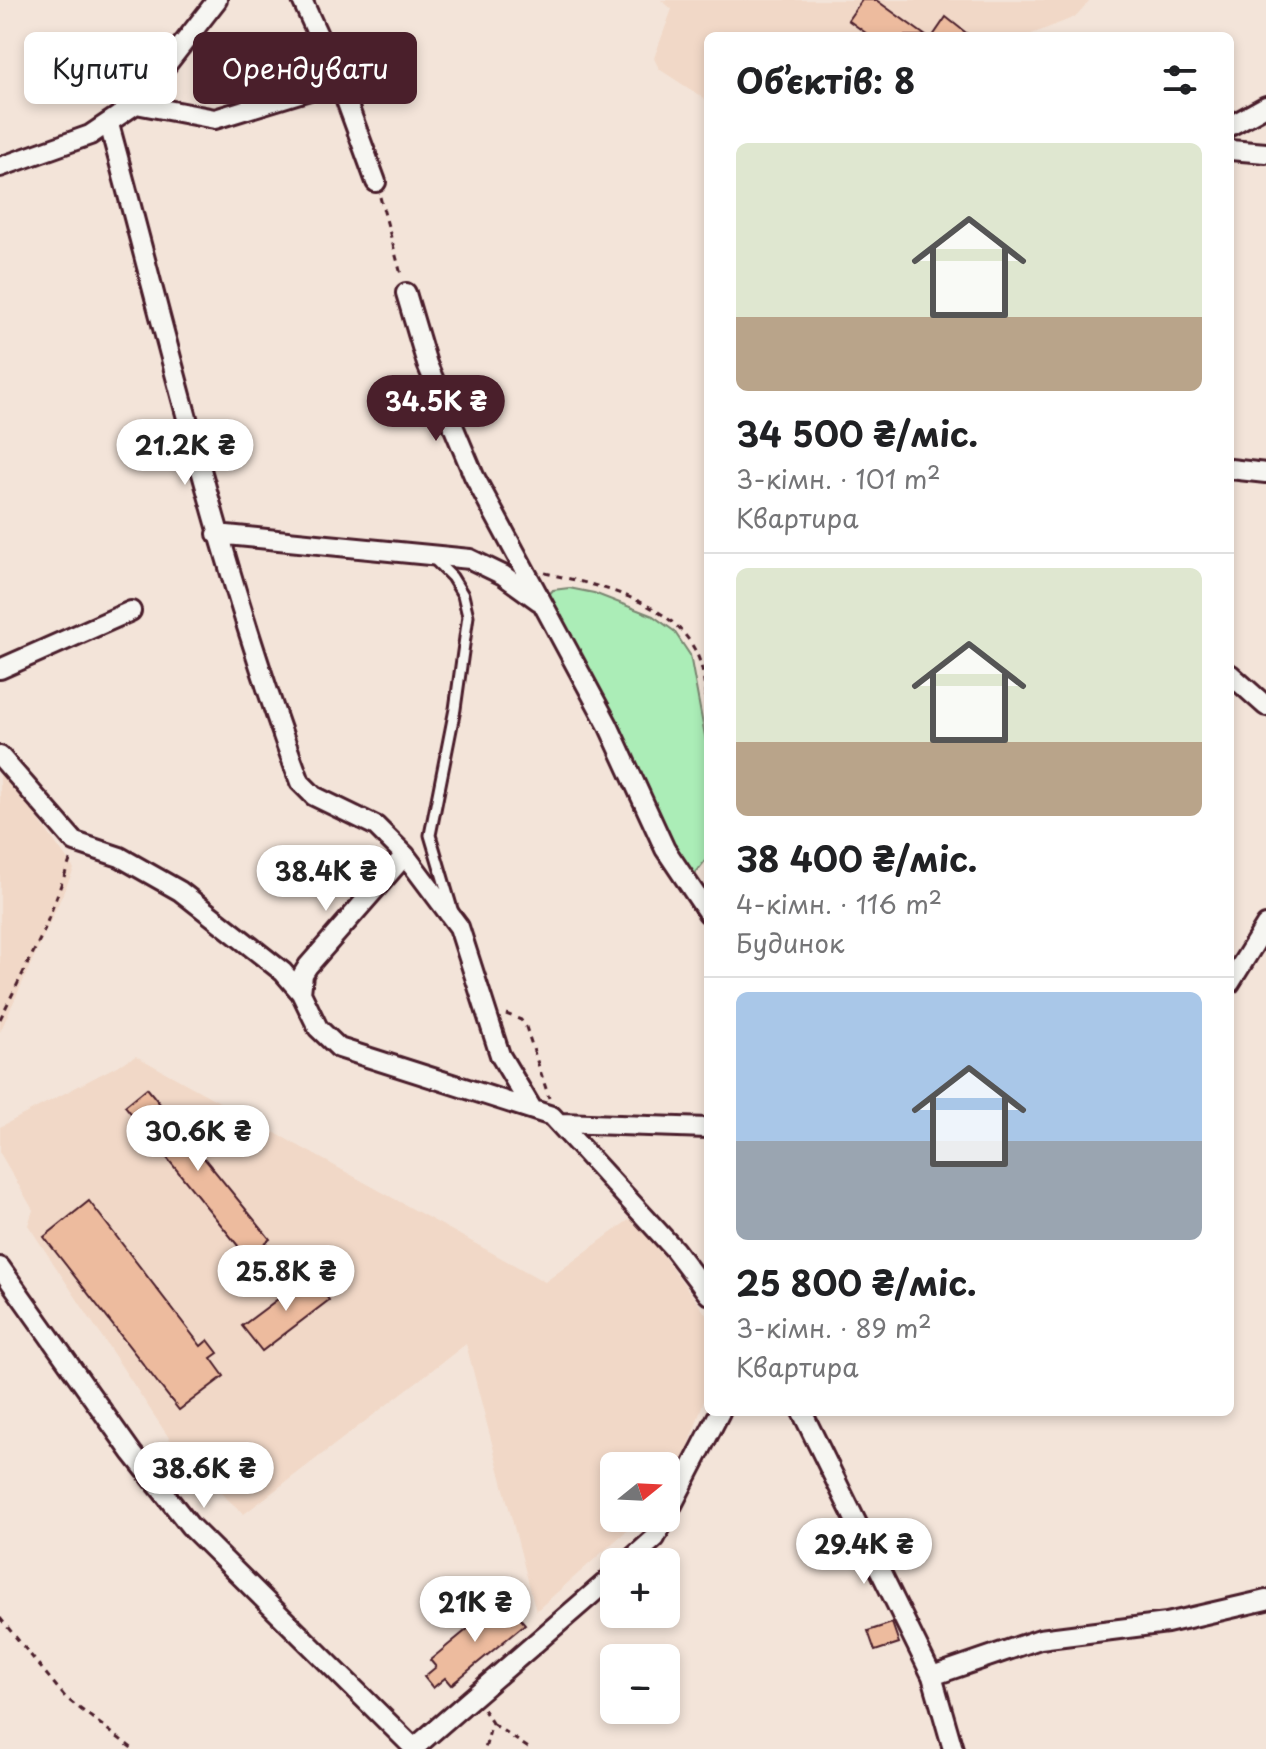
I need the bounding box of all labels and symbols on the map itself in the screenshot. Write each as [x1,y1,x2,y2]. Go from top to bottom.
pin: 34.5K ₴ [362,375,510,443]
pin: 21.2K ₴ [111,419,259,487]
pin: 38.4K ₴ [252,845,400,913]
pin: 30.6K ₴ [124,1105,272,1173]
pin: 25.8K ₴ [212,1245,360,1313]
pin: 38.6K ₴ [130,1442,278,1510]
north arrow [600,1452,680,1532]
pin: 29.4K ₴ [790,1518,938,1586]
pin: 21K ₴ [419,1576,531,1644]

